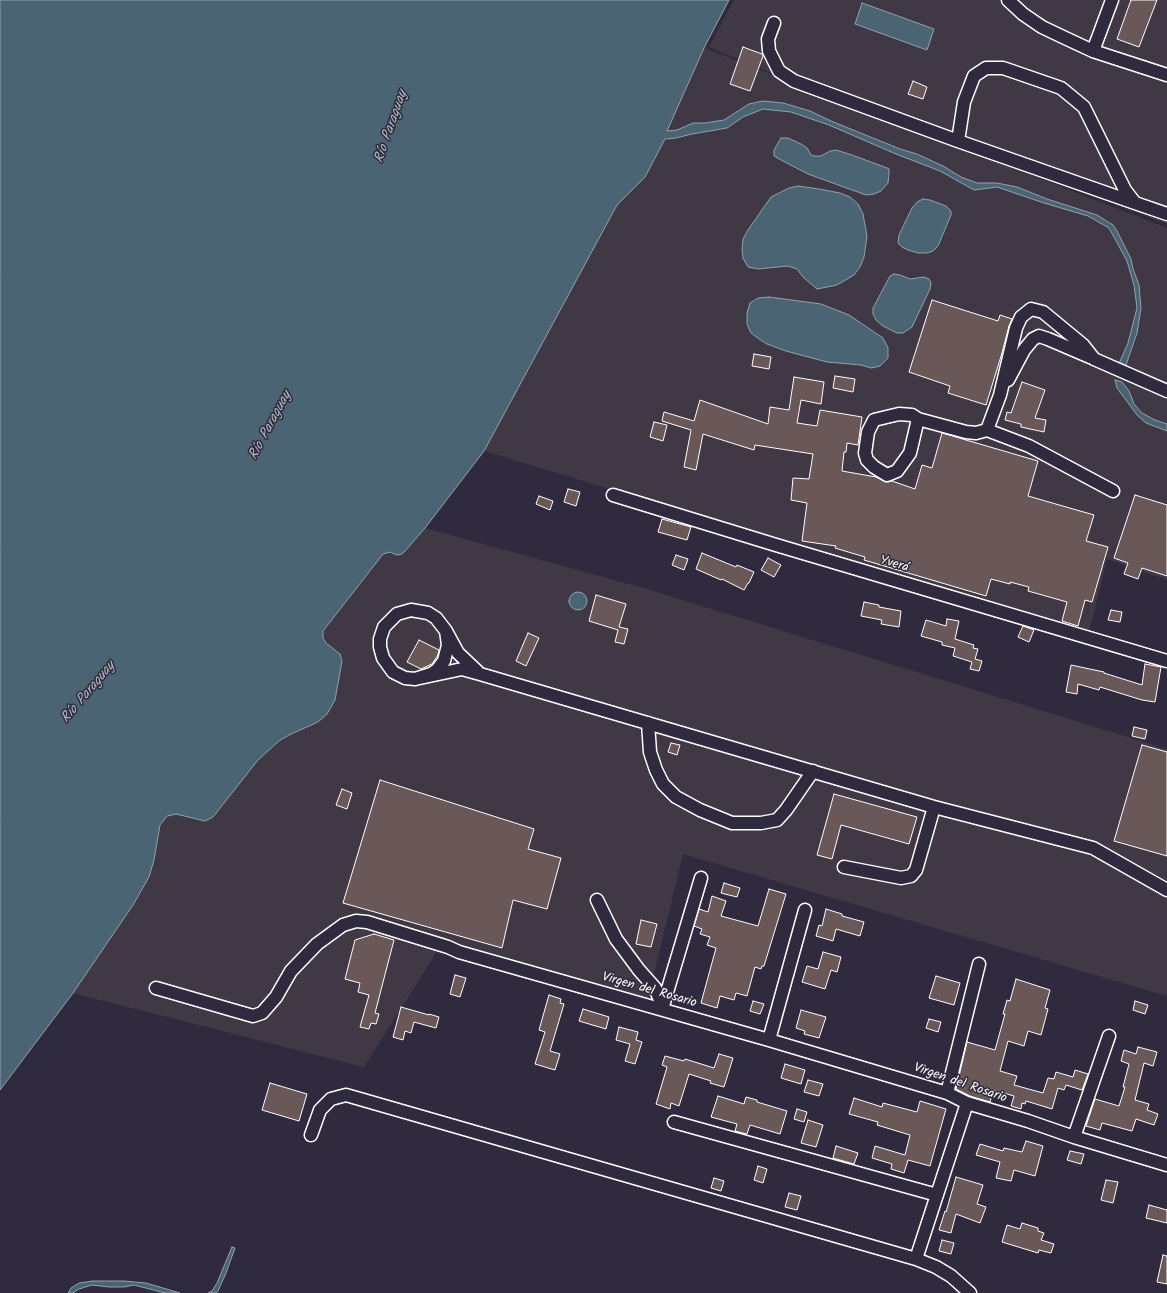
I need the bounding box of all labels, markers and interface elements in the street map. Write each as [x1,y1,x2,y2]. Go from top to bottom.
water label: Río Paraguay [372,89,412,165]
water label: Río Paraguay [246,389,296,463]
street label: Yverá [878,553,910,577]
water label: Río Paraguay [58,659,120,727]
street label: Virgen del Rosario [600,970,698,1012]
street label: Virgen del Rosario [911,1061,1009,1107]

